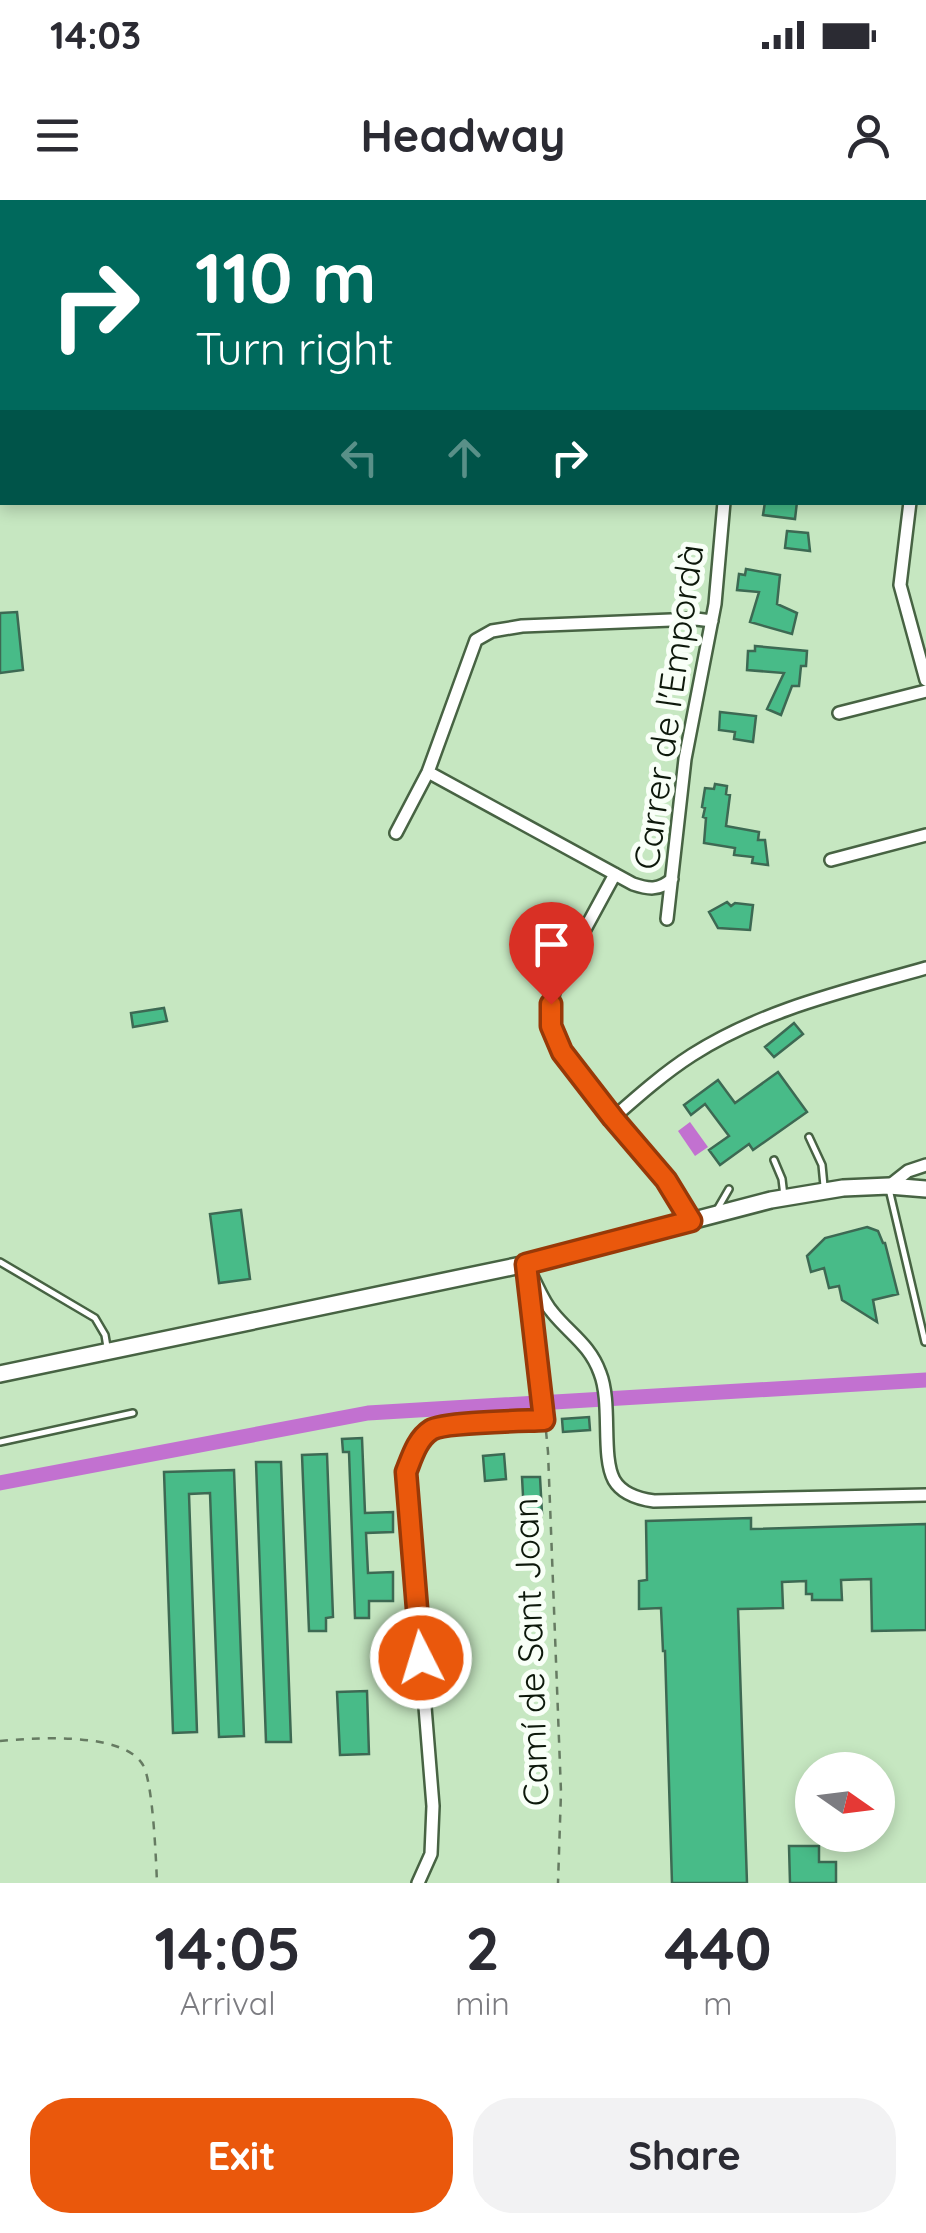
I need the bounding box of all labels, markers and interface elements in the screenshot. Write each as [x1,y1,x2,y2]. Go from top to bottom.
text: 14:03 [50,11,141,59]
text: Headway [360,107,566,163]
icon: menu [30,108,85,163]
icon: person [841,108,896,163]
text: 110 m [195,233,377,321]
icon: right [30,240,160,370]
text: Turn right [195,320,394,376]
icon: left [332,430,387,485]
icon: ahead [437,430,492,485]
icon: right [542,430,597,485]
street label: Carrer de l'Empordà [623,542,713,872]
pin [509,902,594,1005]
icon: arrive [524,917,579,972]
street label: Camí de Sant Joan [503,1497,557,1807]
position arrow [369,1606,473,1710]
north arrow [795,1752,895,1852]
map controls [795,1752,895,1852]
text: 14:05 [154,1910,301,1985]
text: 2 [465,1910,500,1985]
text: 440 [664,1910,772,1985]
text: Arrival [180,1983,276,2023]
text: min [455,1983,510,2023]
text: m [703,1983,732,2023]
button: Exit [30,2098,453,2213]
button: Share [473,2098,896,2213]

